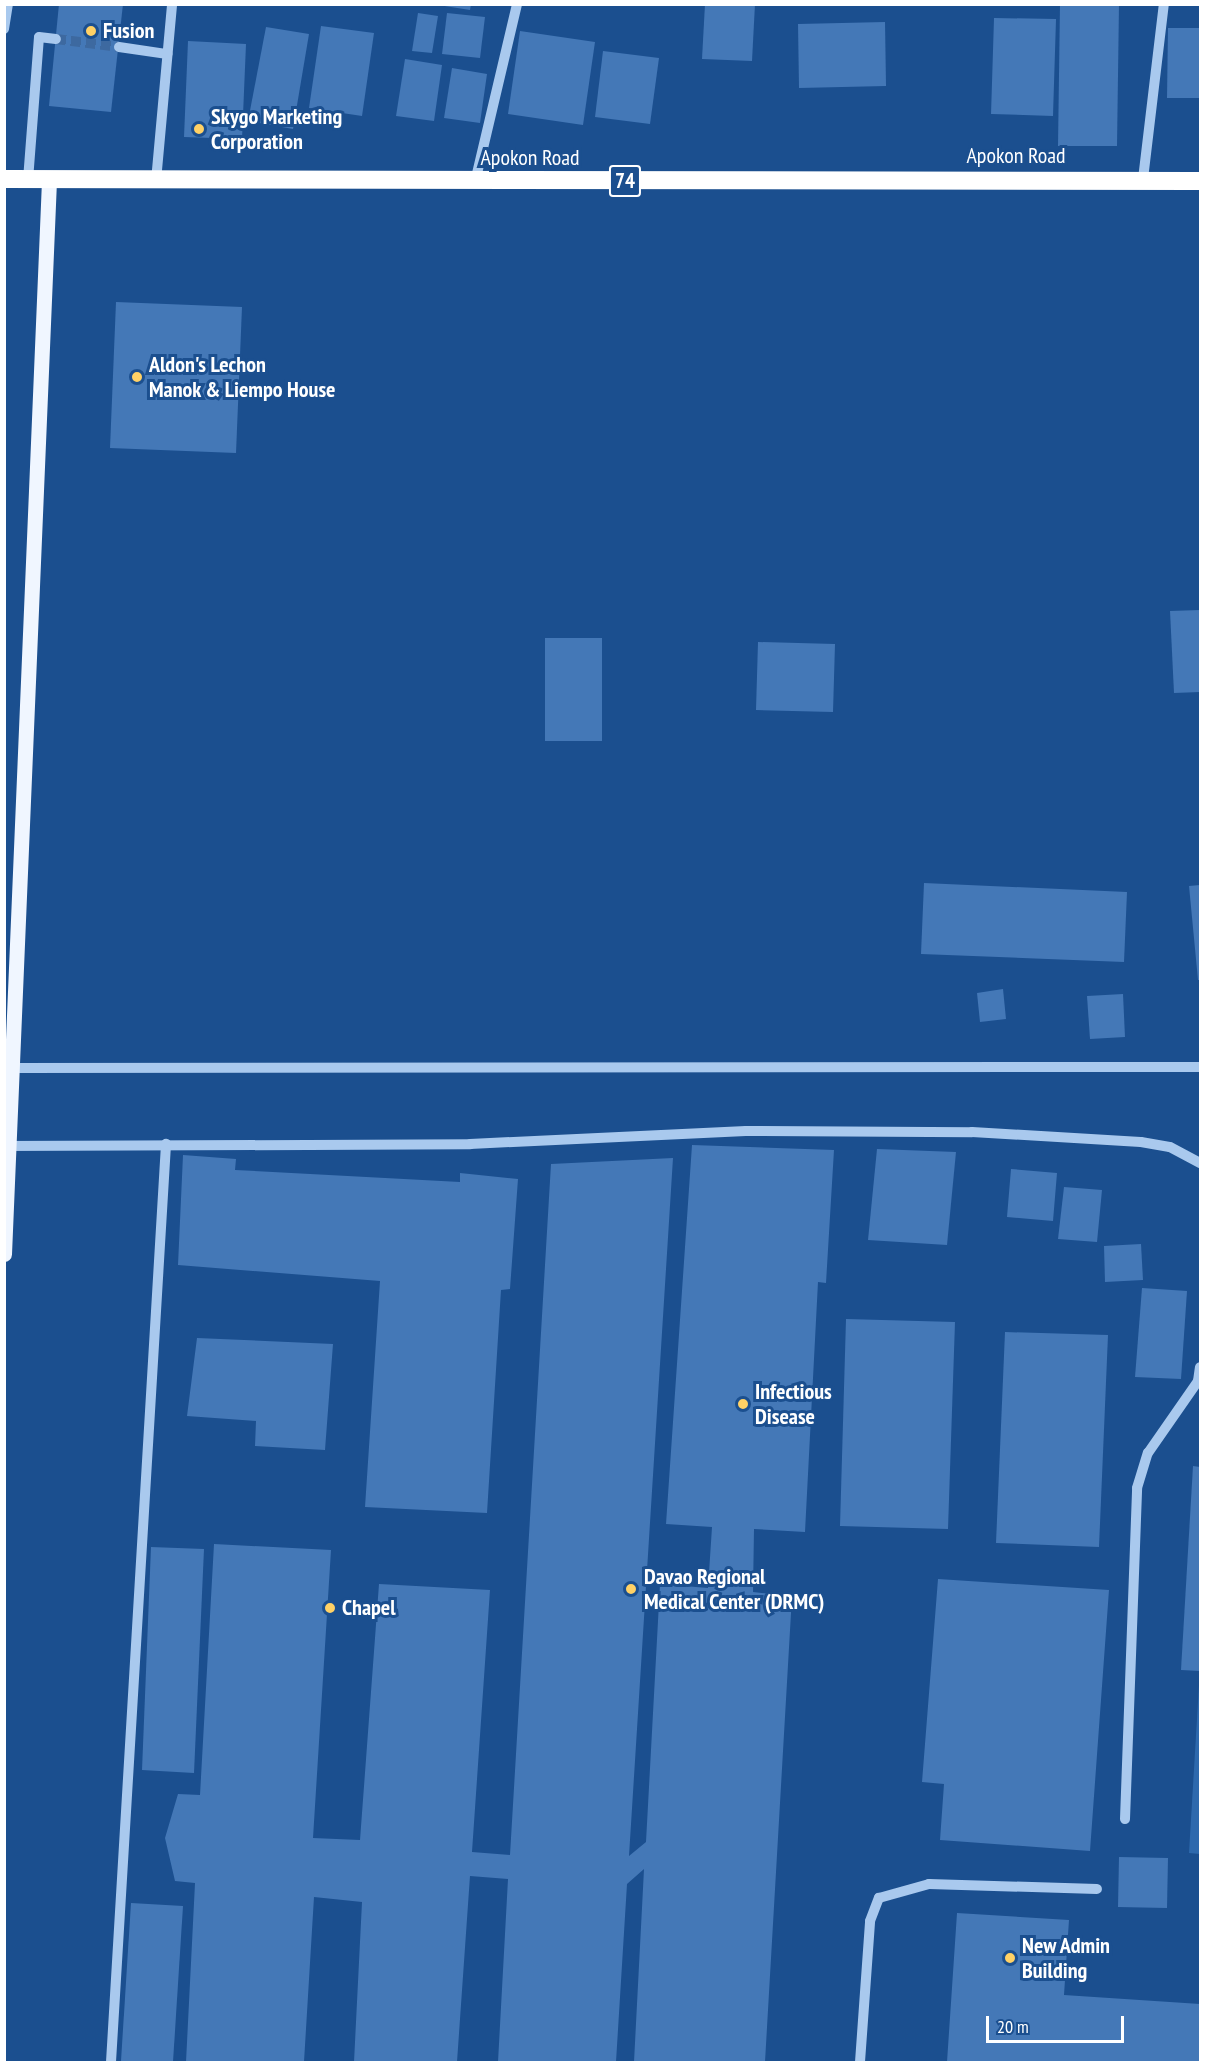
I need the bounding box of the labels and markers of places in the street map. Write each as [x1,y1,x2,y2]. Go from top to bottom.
place label: Fusion [103,18,154,44]
marker: Fusion [84,24,98,38]
place label: Skygo Marketing Corporation [211,103,342,154]
marker: Skygo Marketing Corporation [192,122,206,136]
place label: Aldon's Lechon Manok & Liempo House [149,351,336,402]
marker: Aldon's Lechon Manok & Liempo House [130,370,144,384]
place label: Infectious Disease [755,1378,832,1430]
marker: Infectious Disease [736,1397,750,1411]
place label: Davao Regional Medical Center (DRMC) [644,1563,825,1615]
marker: Davao Regional Medical Center (DRMC) [622,1580,640,1598]
place label: Chapel [342,1595,396,1621]
marker: Chapel [323,1601,337,1615]
place label: New Admin Building [1022,1932,1111,1984]
marker: New Admin Building [1003,1951,1017,1965]

